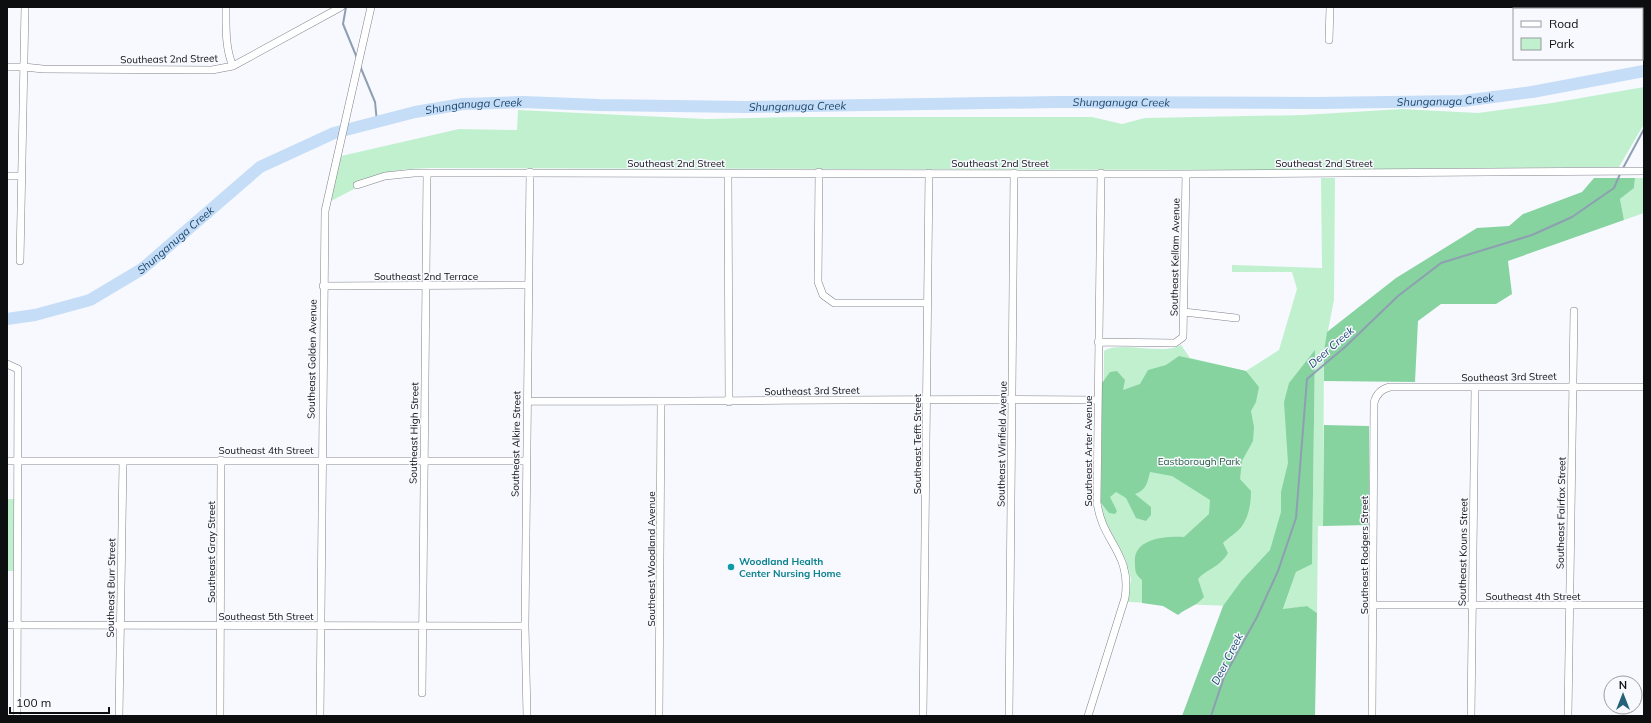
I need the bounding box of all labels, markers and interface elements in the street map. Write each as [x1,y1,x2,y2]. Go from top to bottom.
legend [1513,8,1643,60]
text: Road [1549,16,1578,31]
text: Park [1549,36,1575,51]
street label: Southeast 2nd Street [120,52,218,66]
water label: Shunganuga Creek [1396,90,1495,109]
water label: Shunganuga Creek [424,95,523,117]
water label: Shunganuga Creek [1073,95,1170,109]
water label: Shunganuga Creek [748,98,846,114]
street label: Southeast 2nd Street [627,157,725,170]
street label: Southeast 2nd Street [951,157,1049,170]
street label: Southeast 2nd Street [1275,157,1373,170]
street label: Southeast Kellam Avenue [1167,198,1183,316]
water label: Shunganuga Creek [135,203,217,277]
street label: Southeast 2nd Terrace [374,270,478,283]
street label: Southeast Golden Avenue [304,299,320,419]
water label: Deer Creek [1305,323,1357,371]
street label: Southeast 3rd Street [1461,370,1557,384]
street label: Southeast Winfield Avenue [994,381,1010,507]
street label: Southeast High Street [407,382,421,484]
street label: Southeast 3rd Street [764,384,860,398]
street label: Southeast Alkire Street [509,390,523,497]
street label: Southeast Tefft Street [911,393,924,494]
street label: Southeast Arter Avenue [1082,396,1095,506]
street label: Southeast 4th Street [218,444,314,457]
park label: Eastborough Park [1158,455,1241,468]
street label: Southeast Fairfax Street [1554,456,1568,569]
street label: Southeast Woodland Avenue [645,491,658,627]
street label: Southeast Rodgers Street [1358,495,1371,614]
street label: Southeast Kouns Street [1456,497,1470,606]
street label: Southeast Gray Street [205,501,218,603]
street label: Southeast Burr Street [104,538,118,638]
place label: Woodland Health Center Nursing Home [739,555,842,580]
marker: Woodland Health Center Nursing Home [726,562,736,572]
street label: Southeast 4th Street [1485,590,1581,603]
street label: Southeast 5th Street [218,610,314,623]
water label: Deer Creek [1208,631,1246,687]
north arrow [1603,675,1643,715]
text: N [1619,678,1627,692]
scale bar [10,689,109,715]
text: 100 m [16,695,51,710]

